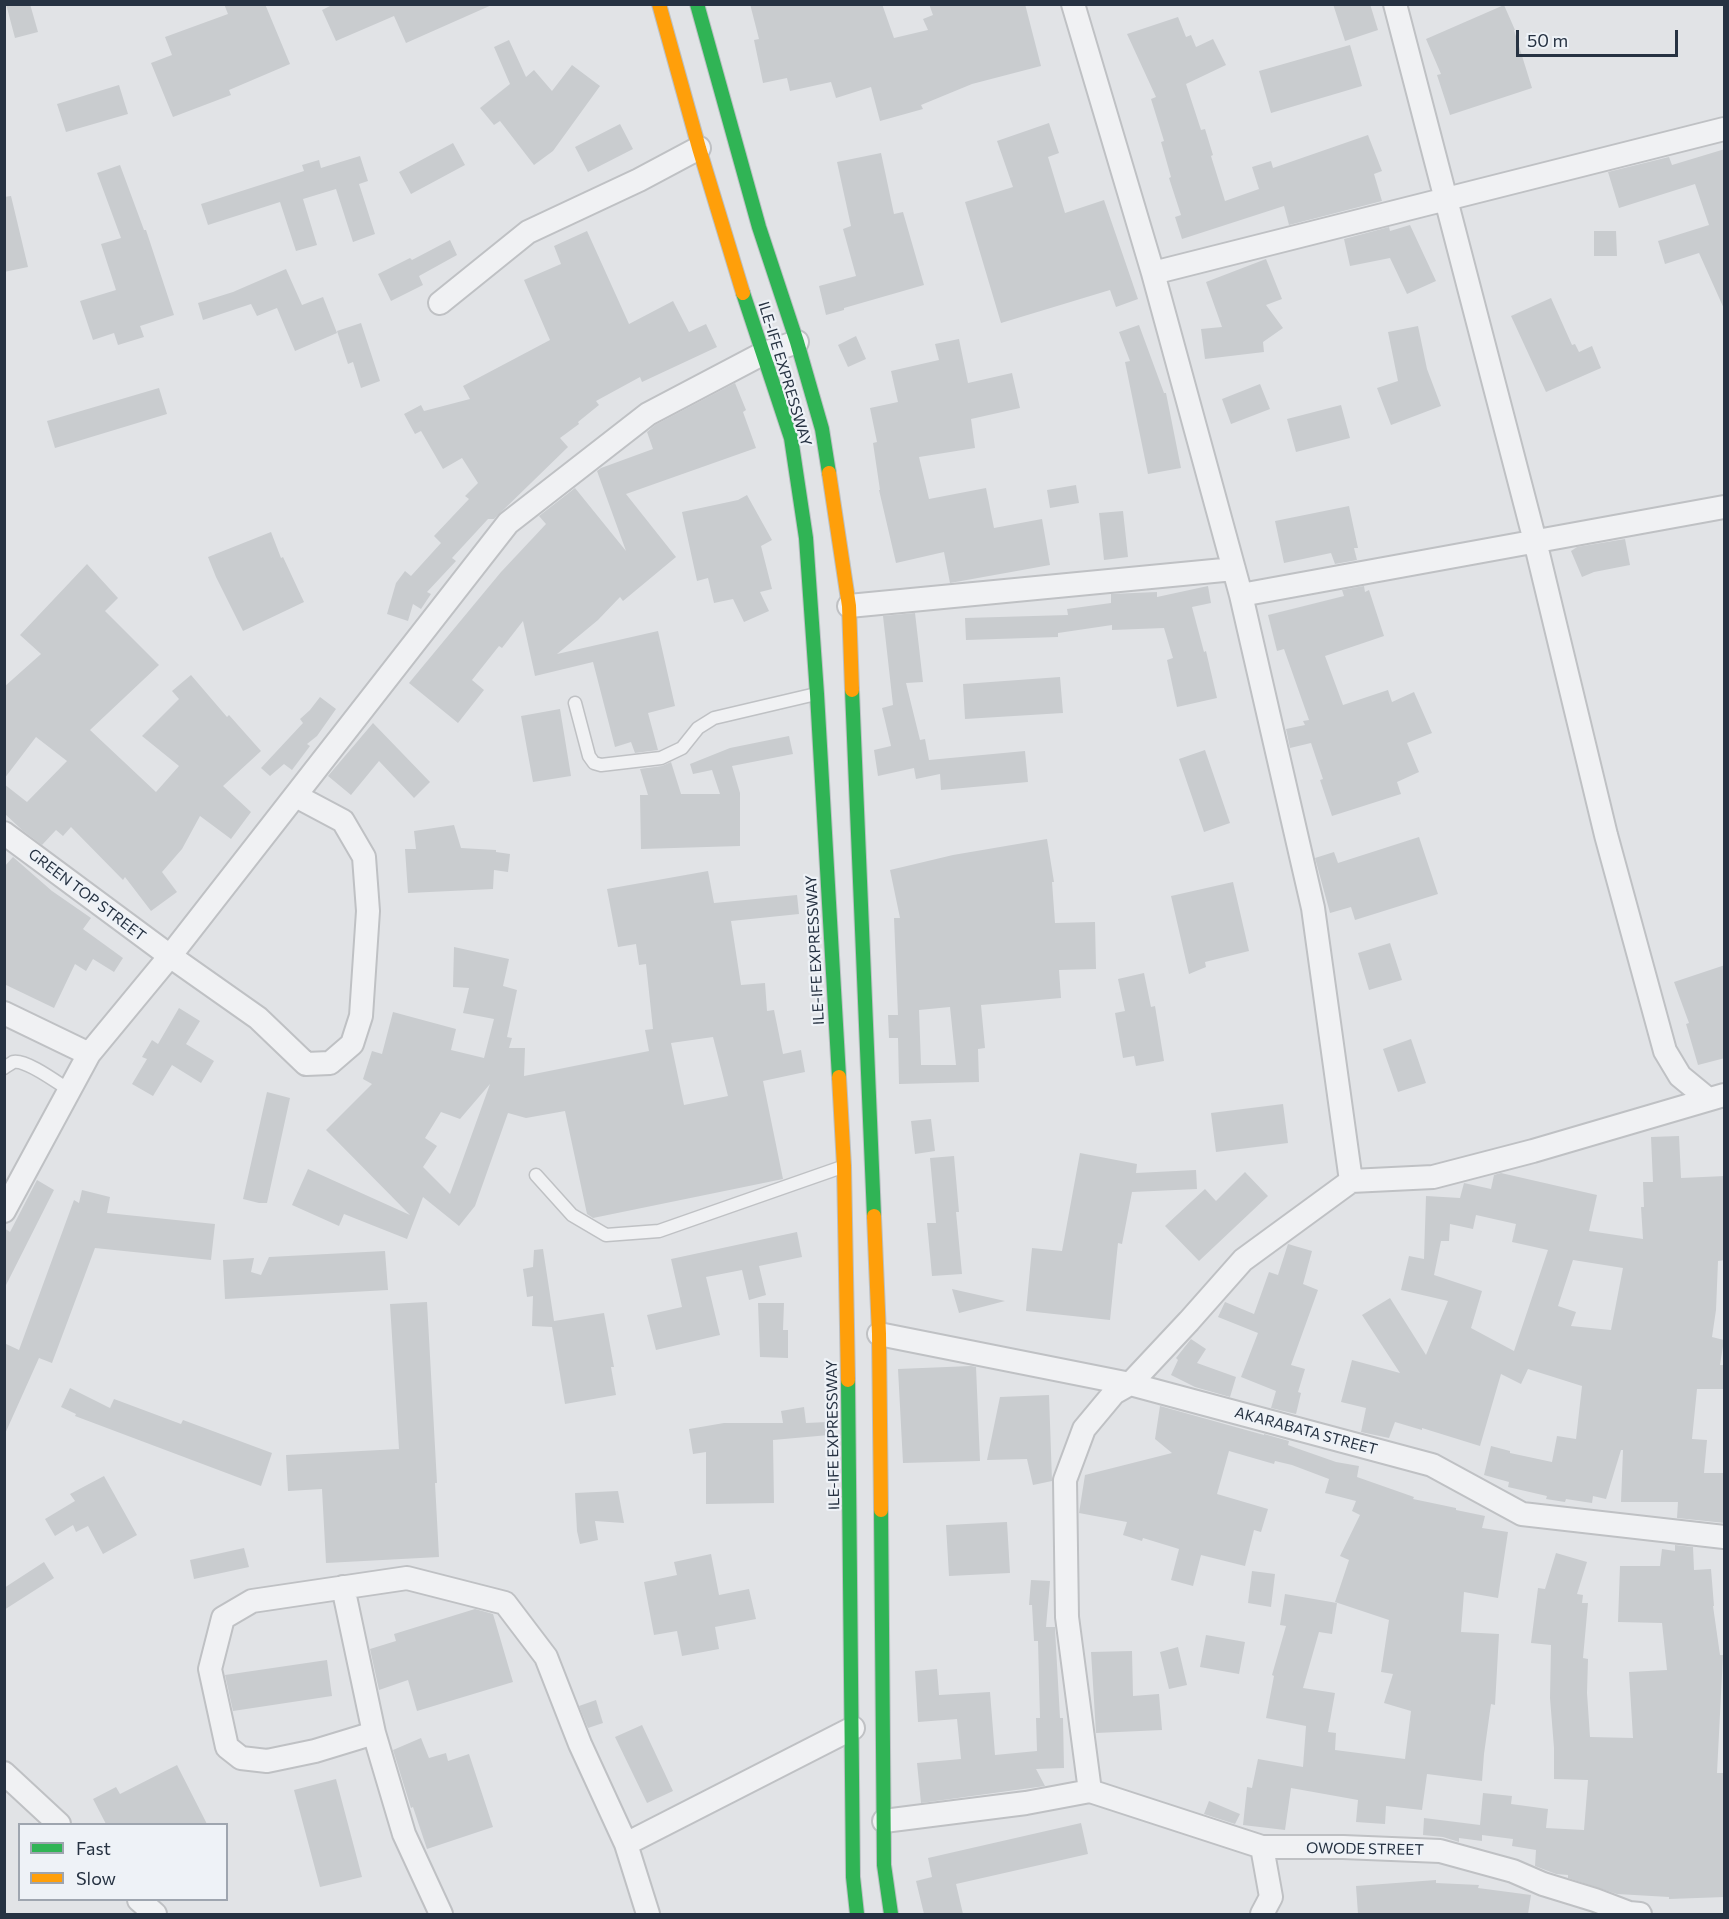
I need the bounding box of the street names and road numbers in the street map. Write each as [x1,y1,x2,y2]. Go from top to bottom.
street label: ILE-IFE EXPRESSWAY [754,299,816,449]
street label: GREEN TOP STREET [25,845,149,945]
street label: ILE-IFE EXPRESSWAY [802,874,828,1026]
street label: ILE-IFE EXPRESSWAY [823,1360,843,1510]
street label: AKARABATA STREET [1233,1403,1379,1459]
street label: OWODE STREET [1306,1839,1424,1859]

